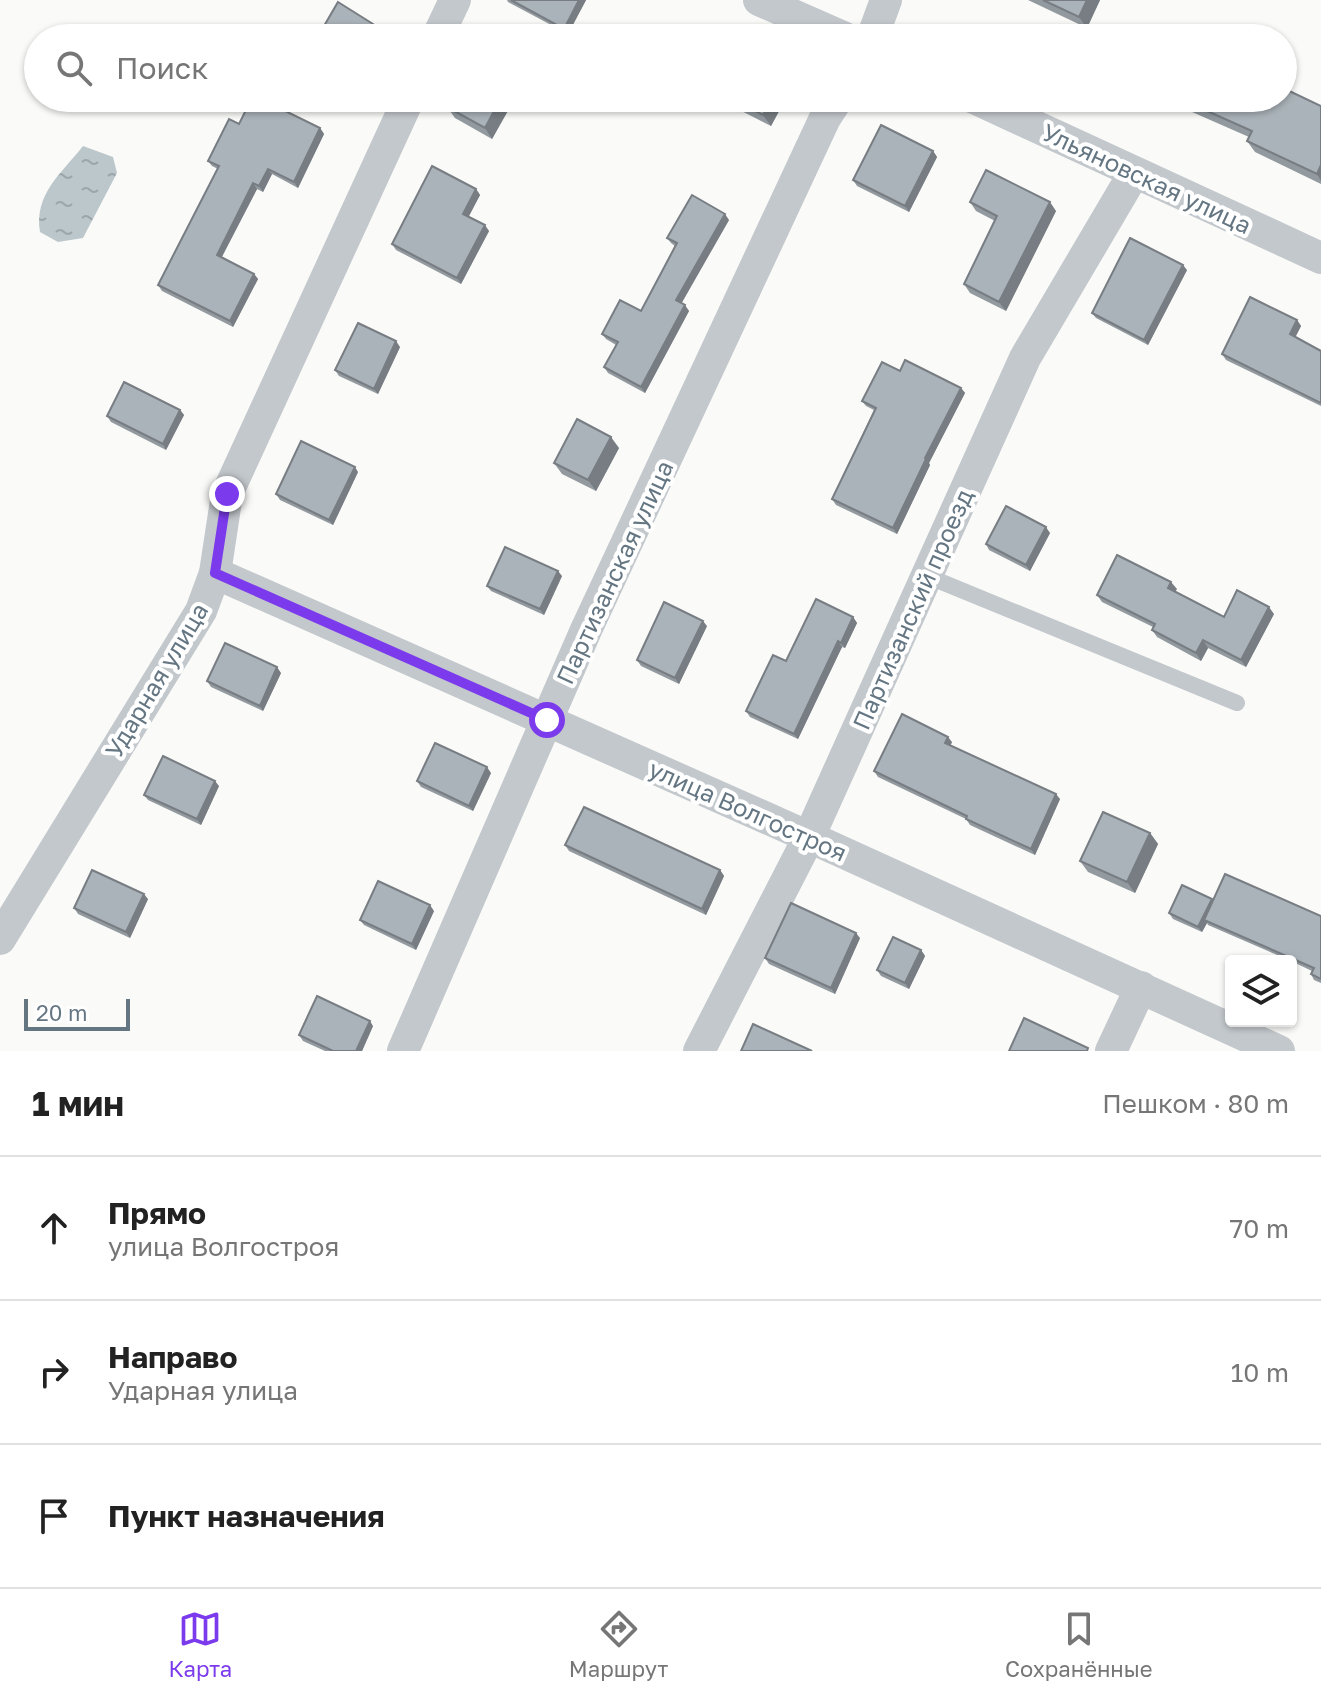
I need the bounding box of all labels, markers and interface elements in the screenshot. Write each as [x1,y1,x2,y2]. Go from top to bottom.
search box [24,24,1297,112]
icon: search [52,46,96,90]
text: Поиск [116,50,208,86]
street label: Ульяновская улица [1038,117,1256,239]
street label: Партизанская улица [549,456,679,688]
route end [209,476,245,512]
street label: Партизанский проезд [846,484,978,734]
street label: Ударная улица [98,597,214,763]
route start [529,702,565,738]
street label: улица Волгостроя [645,753,851,867]
map controls [1225,955,1297,1027]
button: layers [1225,955,1297,1027]
scale bar [24,995,130,1031]
text: 20 m [36,999,87,1026]
text: 1 мин [32,1083,124,1123]
text: Пешком · 80 m [1102,1088,1289,1119]
text: Прямо [108,1195,206,1231]
icon: ahead [32,1206,76,1250]
text: 70 m [1230,1213,1289,1244]
text: улица Волгостроя [108,1231,339,1262]
text: Направо [108,1339,237,1375]
icon: right [32,1350,76,1394]
text: 10 m [1231,1357,1289,1388]
text: Ударная улица [108,1375,298,1406]
icon: arrive [32,1494,76,1538]
text: Пункт назначения [108,1498,385,1534]
tab: Карта [168,1607,232,1682]
tab: Маршрут [569,1607,668,1682]
tab: Сохранённые [1005,1607,1153,1682]

